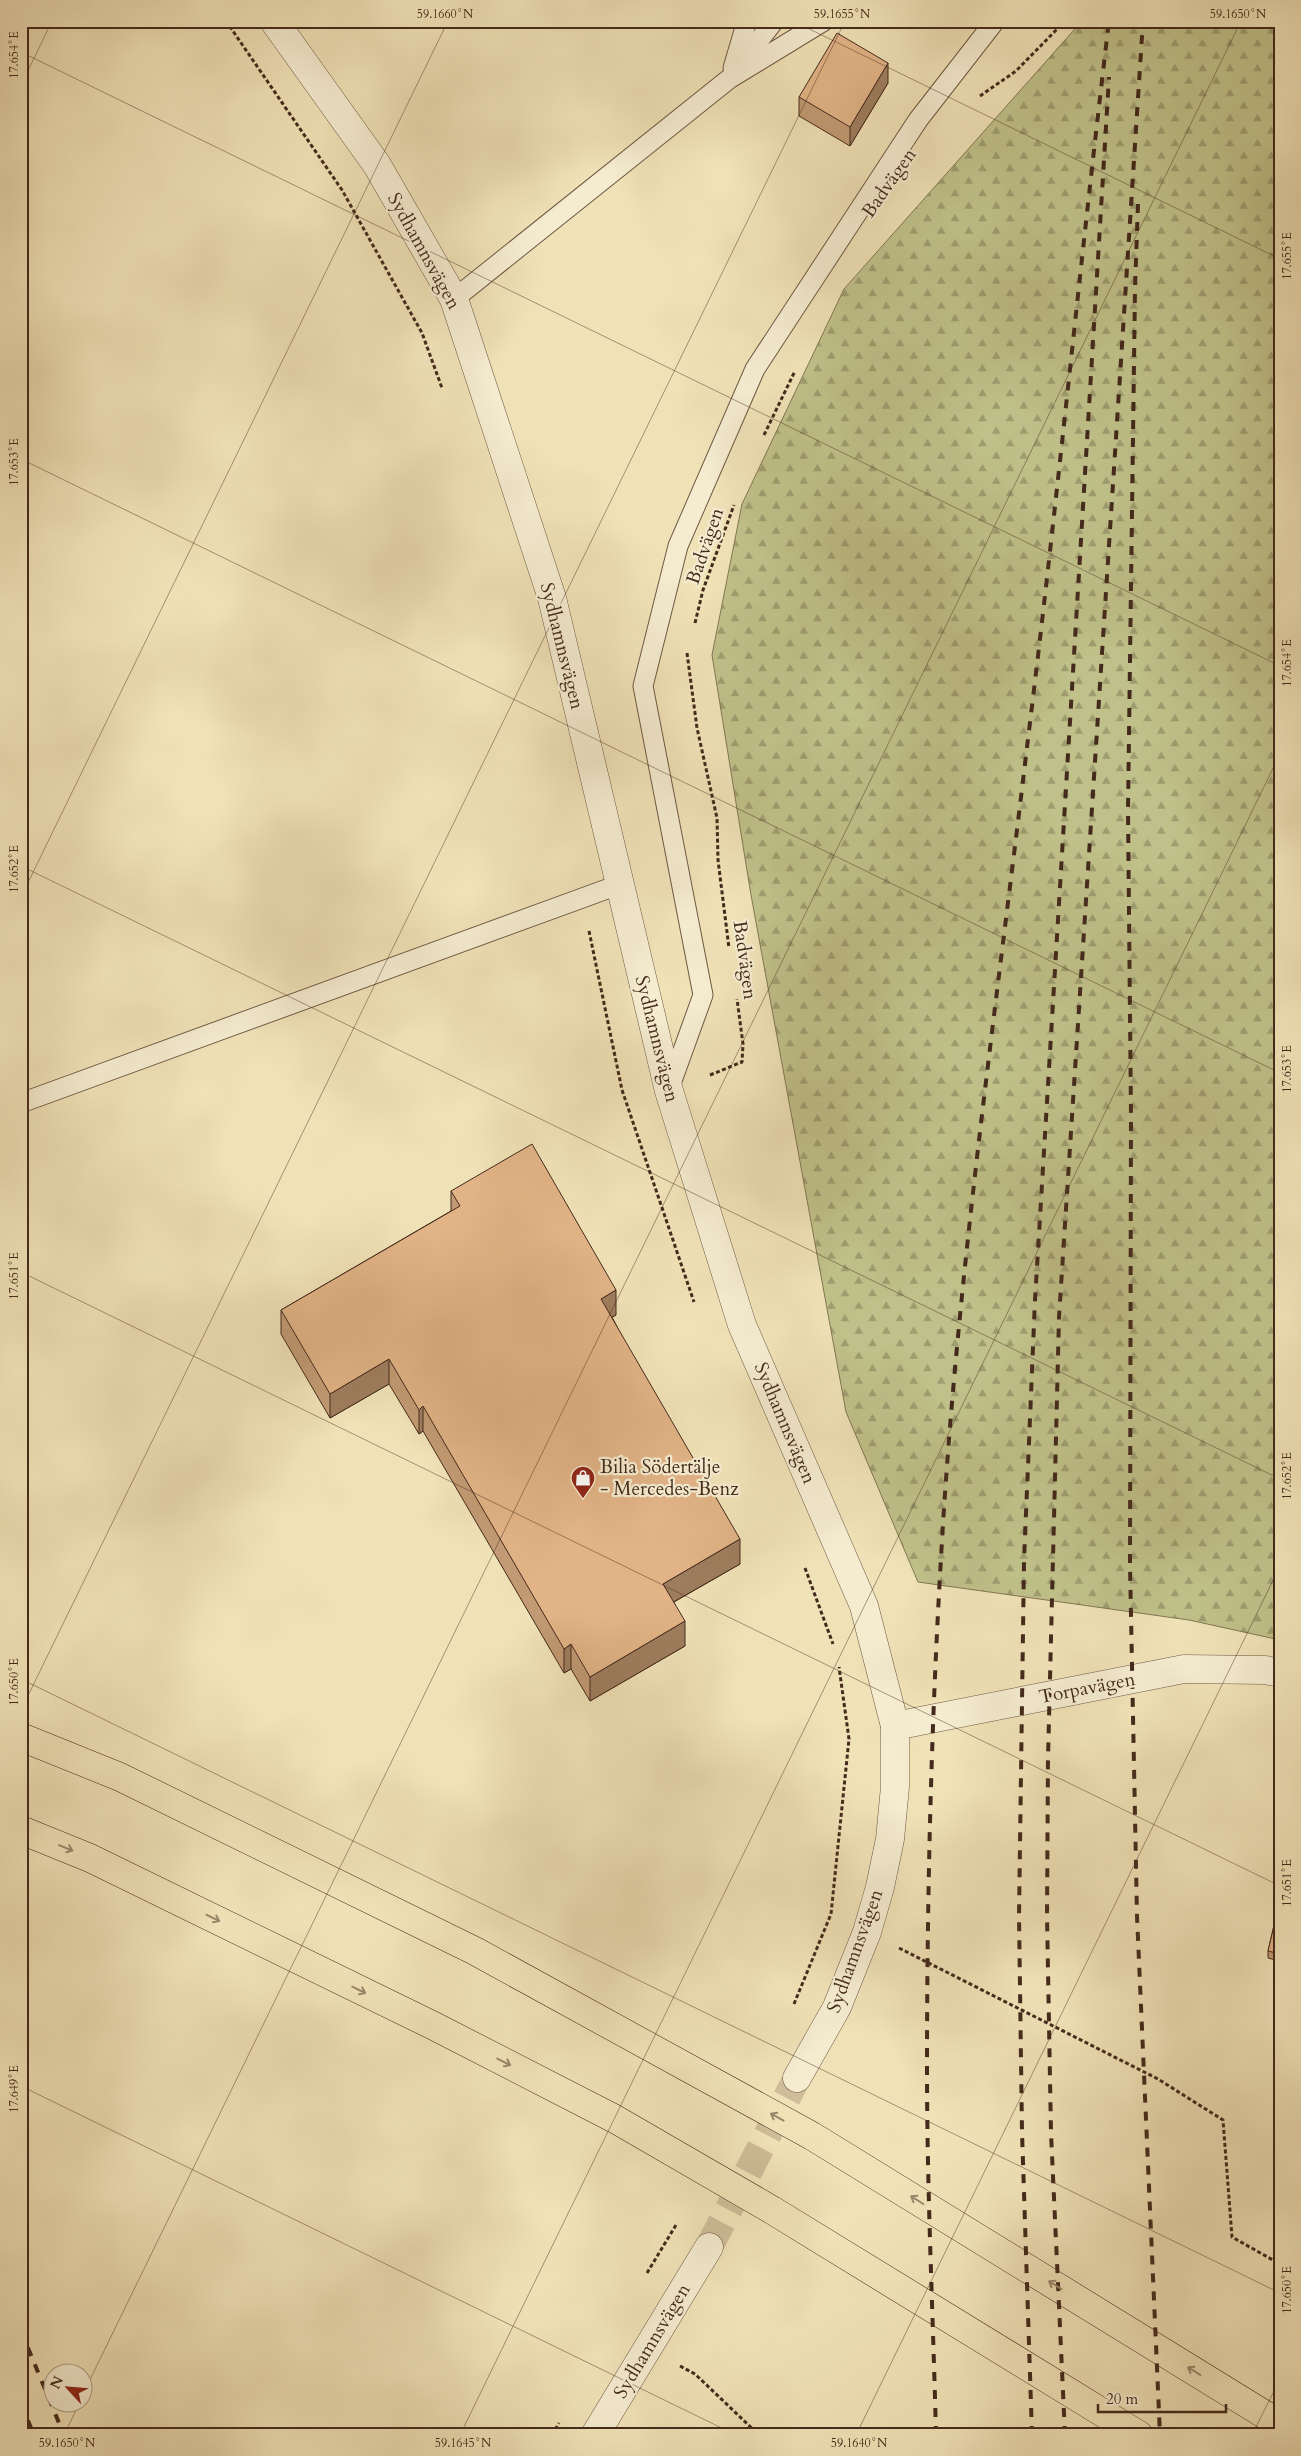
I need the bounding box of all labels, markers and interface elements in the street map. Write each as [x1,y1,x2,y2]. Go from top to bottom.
text: 59.1660°N [417,6,474,22]
text: 59.1655°N [814,6,871,22]
text: 59.1650°N [1210,6,1267,22]
text: 17.654°E [6,31,22,79]
street label: Badvägen [856,143,923,223]
street label: Sydhamnsvägen [381,188,467,314]
text: 17.655°E [1279,232,1295,280]
text: 17.653°E [6,438,22,486]
street label: Badvägen [680,504,730,588]
street label: Sydhamnsvägen [534,580,590,712]
text: 17.654°E [1279,639,1295,687]
text: 17.652°E [6,845,22,893]
street label: Badvägen [727,919,763,1001]
street label: Sydhamnsvägen [629,973,685,1105]
text: 17.653°E [1279,1045,1295,1093]
text: 17.651°E [6,1252,22,1300]
street label: Sydhamnsvägen [748,1358,822,1488]
text: 17.652°E [1279,1452,1295,1500]
place label: Bilia Södertälje - Mercedes-Benz [600,1454,739,1502]
shop icon: Bilia Södertälje - Mercedes-Benz [570,1465,596,1499]
text: 17.650°E [6,1658,22,1706]
street label: Torpavägen [1037,1666,1138,1710]
one-way arrow [58,1844,73,1853]
text: 17.651°E [1279,1859,1295,1907]
street label: Sydhamnsvägen [821,1885,889,2016]
one-way arrow [205,1914,220,1923]
one-way arrow [351,1985,366,1995]
one-way arrow [496,2058,511,2067]
text: 17.649°E [6,2065,22,2113]
one-way arrow [770,2112,785,2122]
one-way arrow [910,2195,924,2205]
text: 17.650°E [1279,2266,1295,2314]
street label: Sydhamnsvägen [607,2279,697,2403]
one-way arrow [1049,2280,1063,2290]
north arrow [42,2364,92,2414]
one-way arrow [1187,2365,1201,2375]
text: N [46,2373,68,2392]
scale bar [1098,2381,1226,2413]
text: 20 m [1106,2389,1138,2409]
text: 59.1650°N [39,2435,96,2451]
text: 59.1645°N [435,2435,492,2451]
text: 59.1640°N [831,2435,888,2451]

